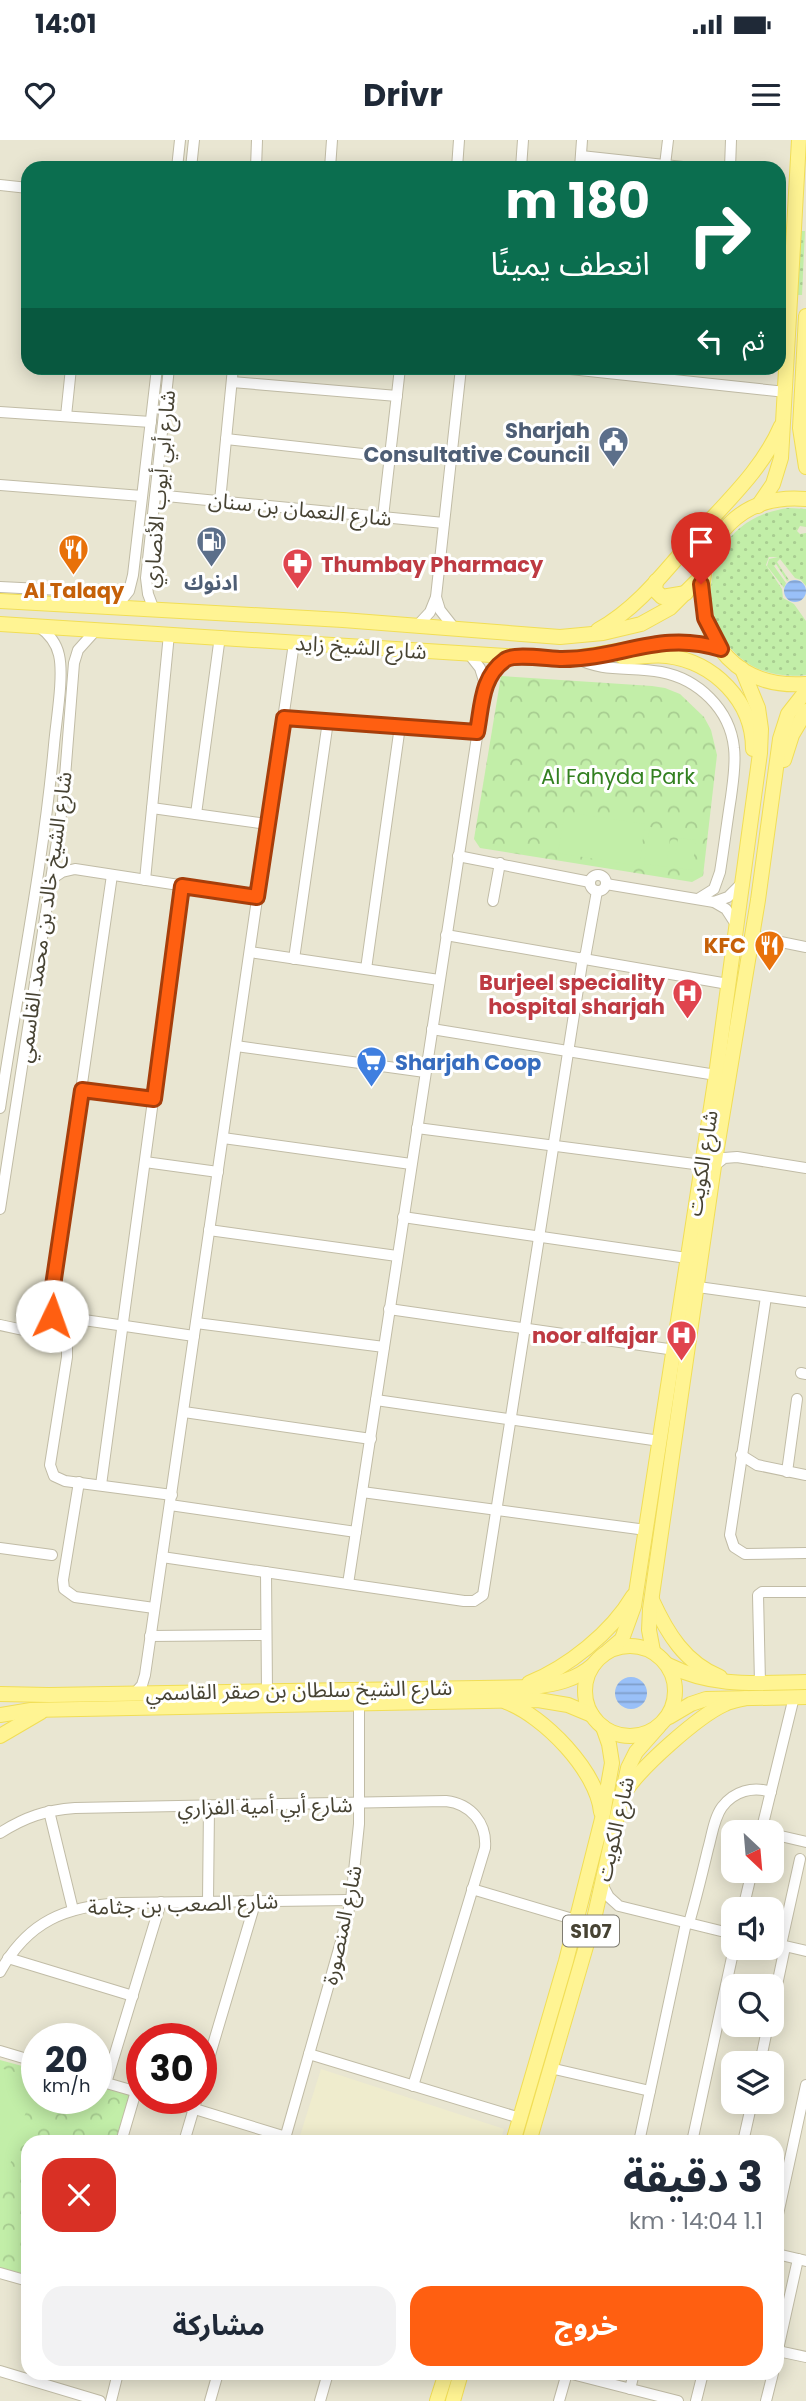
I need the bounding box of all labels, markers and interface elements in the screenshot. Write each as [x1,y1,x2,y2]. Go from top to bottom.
text: 14:01 [35,6,97,42]
text: Drivr [363,72,443,117]
icon: heart [21,76,59,114]
icon: menu [747,76,785,114]
text: 180 m [506,167,650,235]
icon: right [674,189,765,280]
text: انعطف يمينًا [490,241,650,286]
icon: left [691,322,729,360]
text: ثم [743,323,765,359]
street label: شارع أبي أيوب الأنصاري [136,389,184,589]
place label: Sharjah Consultative Council [364,416,590,469]
public building icon: Sharjah Consultative Council [596,425,630,469]
street label: شارع النعمان بن سنان [207,485,393,534]
pin [671,512,731,584]
icon: arrive [682,523,720,561]
fuel station icon: ادنوك [194,525,228,569]
restaurant icon: Al Talaqy [57,533,91,577]
pharmacy icon: Thumbay Pharmacy [281,547,315,591]
place label: Thumbay Pharmacy [321,550,544,579]
place label: ادنوك [184,568,238,597]
place label: Al Talaqy [24,576,125,605]
street label: شارع الشيخ زايد [294,628,428,667]
park label: Al Fahyda Park [541,762,695,791]
street label: شارع الشيخ خالد بن محمد القاسمي [9,770,81,1065]
restaurant icon: KFC [752,928,786,972]
place label: KFC [704,931,746,960]
place label: Burjeel speciality hospital sharjah [479,968,666,1021]
hospital icon: Burjeel speciality hospital sharjah [671,977,705,1021]
supermarket icon: Sharjah Coop [355,1045,389,1089]
place label: Sharjah Coop [395,1048,541,1077]
street label: شارع الكويت [679,1108,726,1218]
position arrow [15,1279,89,1353]
hospital icon: noor alfajar [664,1318,698,1362]
place label: noor alfajar [532,1321,658,1350]
street label: شارع الشيخ سلطان بن صقر القاسمي [145,1673,453,1709]
street label: شارع الكويت [589,1774,642,1885]
street label: شارع أبي أمية الفزاري [177,1790,353,1824]
north arrow [721,1820,784,1883]
map controls [721,1820,784,2114]
street label: شارع المنصورة [315,1863,370,1988]
street label: شارع الصعب بن جثامة [87,1886,279,1923]
button: sound [721,1897,784,1960]
road number: S107 [563,1916,619,1946]
button: search [721,1974,784,2037]
speed limit sign: 30 [126,2023,217,2114]
text: 20 [45,2035,88,2084]
button: layers [721,2051,784,2114]
text: km/h [43,2073,90,2098]
text: 3 دقيقة [623,2148,763,2207]
button: close [42,2158,116,2232]
text: 1.1 km · 14:04 [629,2205,763,2237]
button: مشاركة [42,2286,396,2366]
button: خروج [410,2286,763,2366]

